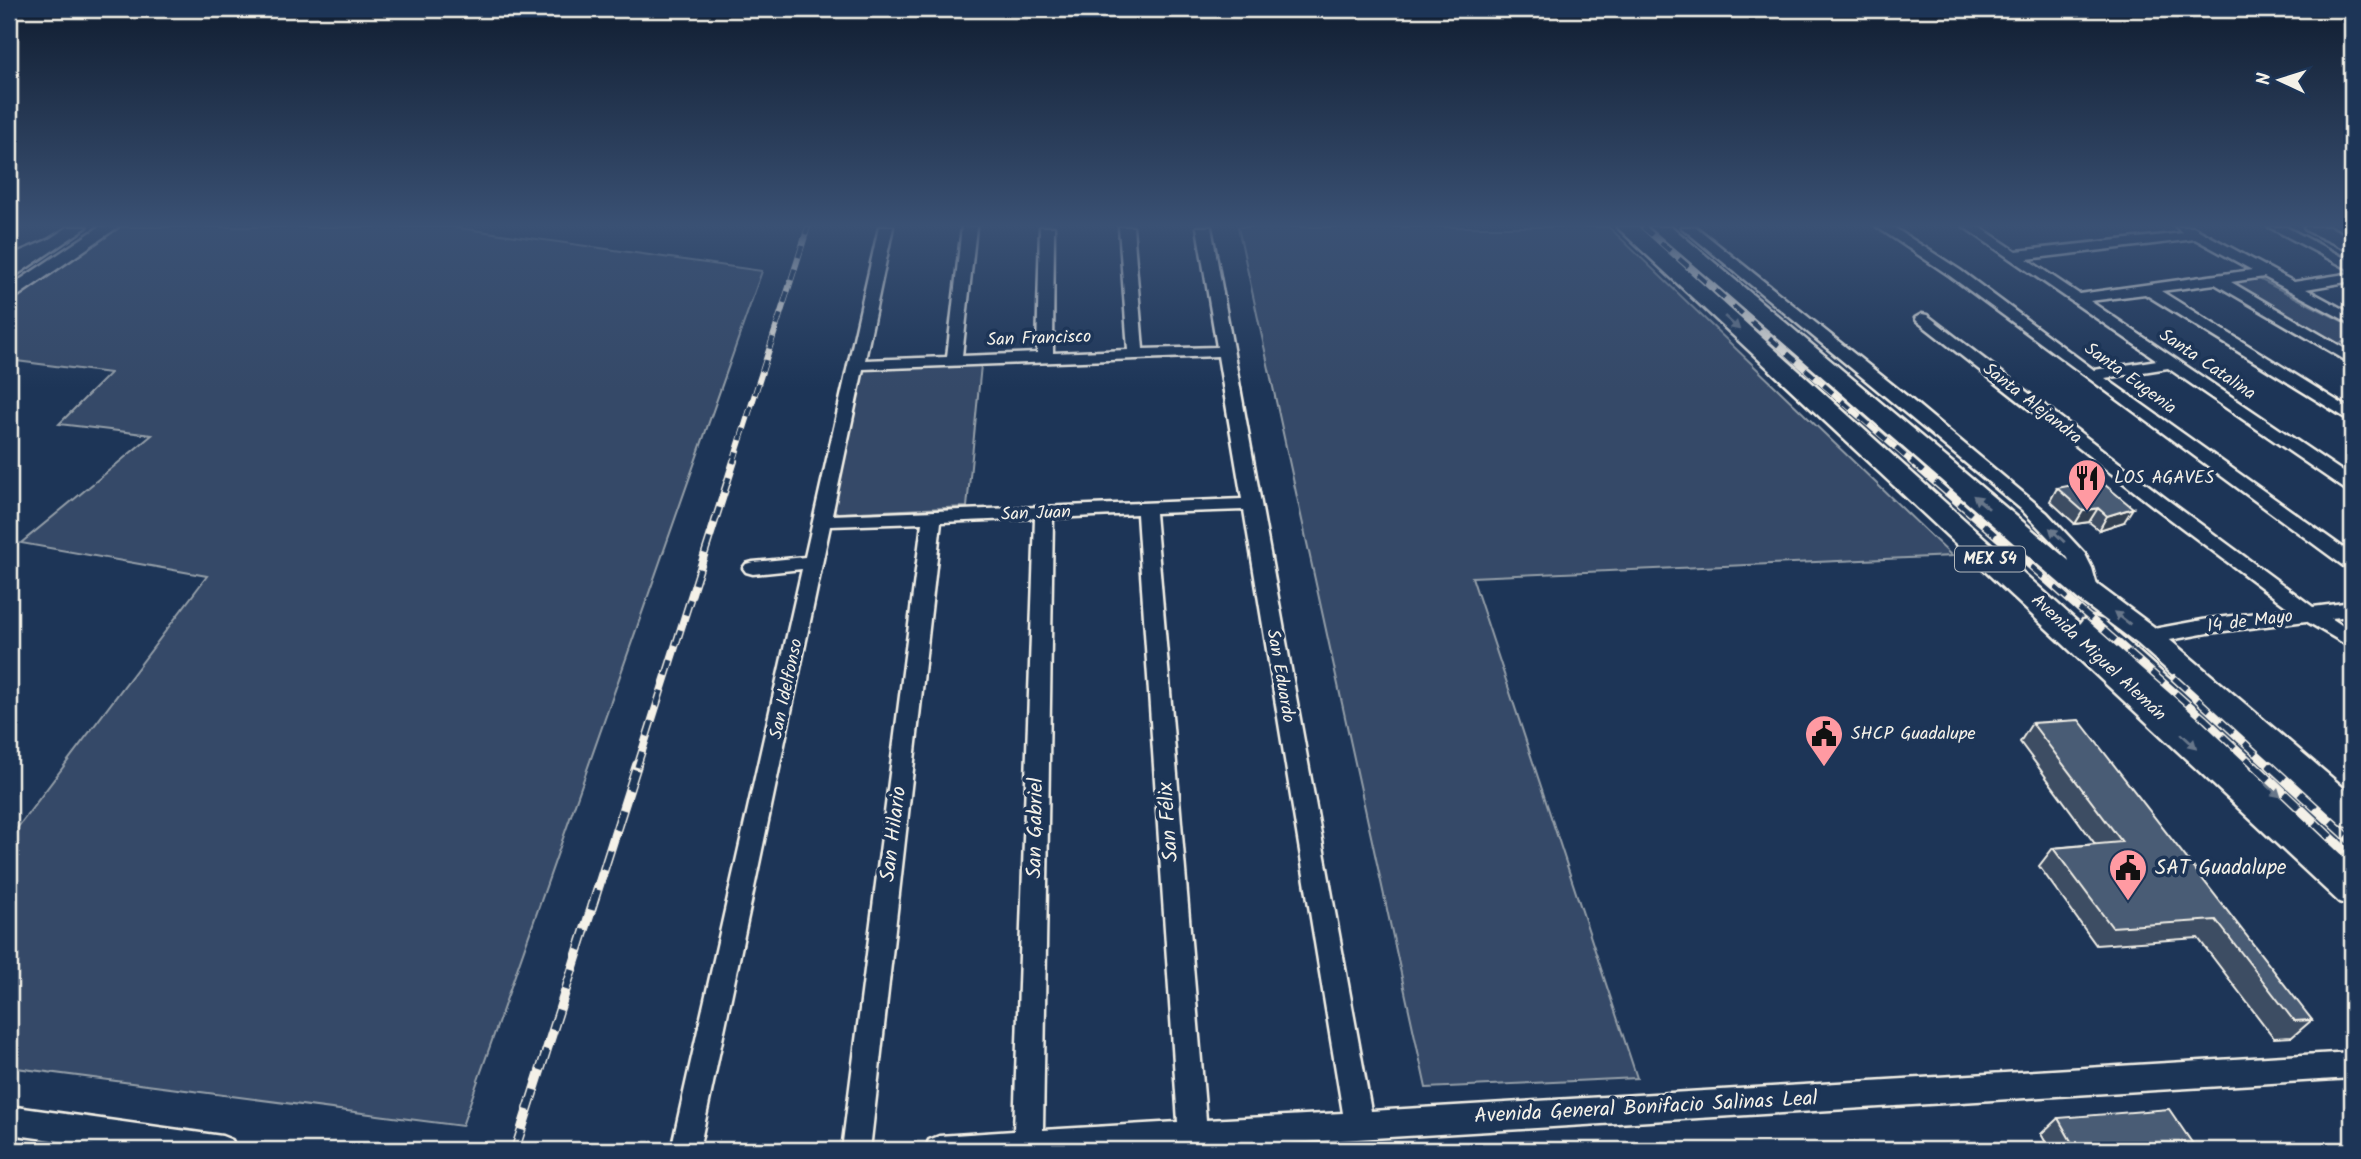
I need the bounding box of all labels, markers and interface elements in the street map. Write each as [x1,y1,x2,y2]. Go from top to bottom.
north arrow [2246,46,2316,116]
text: N [2250,72,2280,86]
one-way arrow [1723,314,1740,330]
street label: Santa Catalina [2153,322,2261,408]
street label: San Francisco [986,323,1092,355]
street label: Santa Eugenia [2078,335,2182,423]
street label: Santa Alejandra [1976,356,2088,452]
restaurant icon: LOS AGAVES [2066,457,2108,512]
place label: LOS AGAVES [2114,464,2215,493]
one-way arrow [1973,495,1990,510]
street label: San Juan [1001,498,1071,530]
one-way arrow [2049,527,2066,544]
road number: MEX 54 [1955,546,2025,572]
street label: Avenida Miguel Alemán [2024,587,2172,729]
street label: 14 de Mayo [2205,602,2295,642]
one-way arrow [2113,611,2131,625]
street label: San Eduardo [1258,627,1302,725]
street label: San Idelfonso [762,636,812,742]
public building icon: SHCP Guadalupe [1803,713,1845,768]
place label: SHCP Guadalupe [1851,720,1976,749]
one-way arrow [2180,733,2198,749]
street label: San Gabriel [1019,777,1053,879]
street label: San Félix [1150,780,1188,863]
one-way arrow [2264,782,2281,798]
street label: San Hilario [872,784,916,884]
public building icon: SAT Guadalupe [2107,847,2149,902]
place label: SAT Guadalupe [2155,852,2287,885]
street label: Avenida General Bonifacio Salinas Leal [1473,1083,1819,1133]

